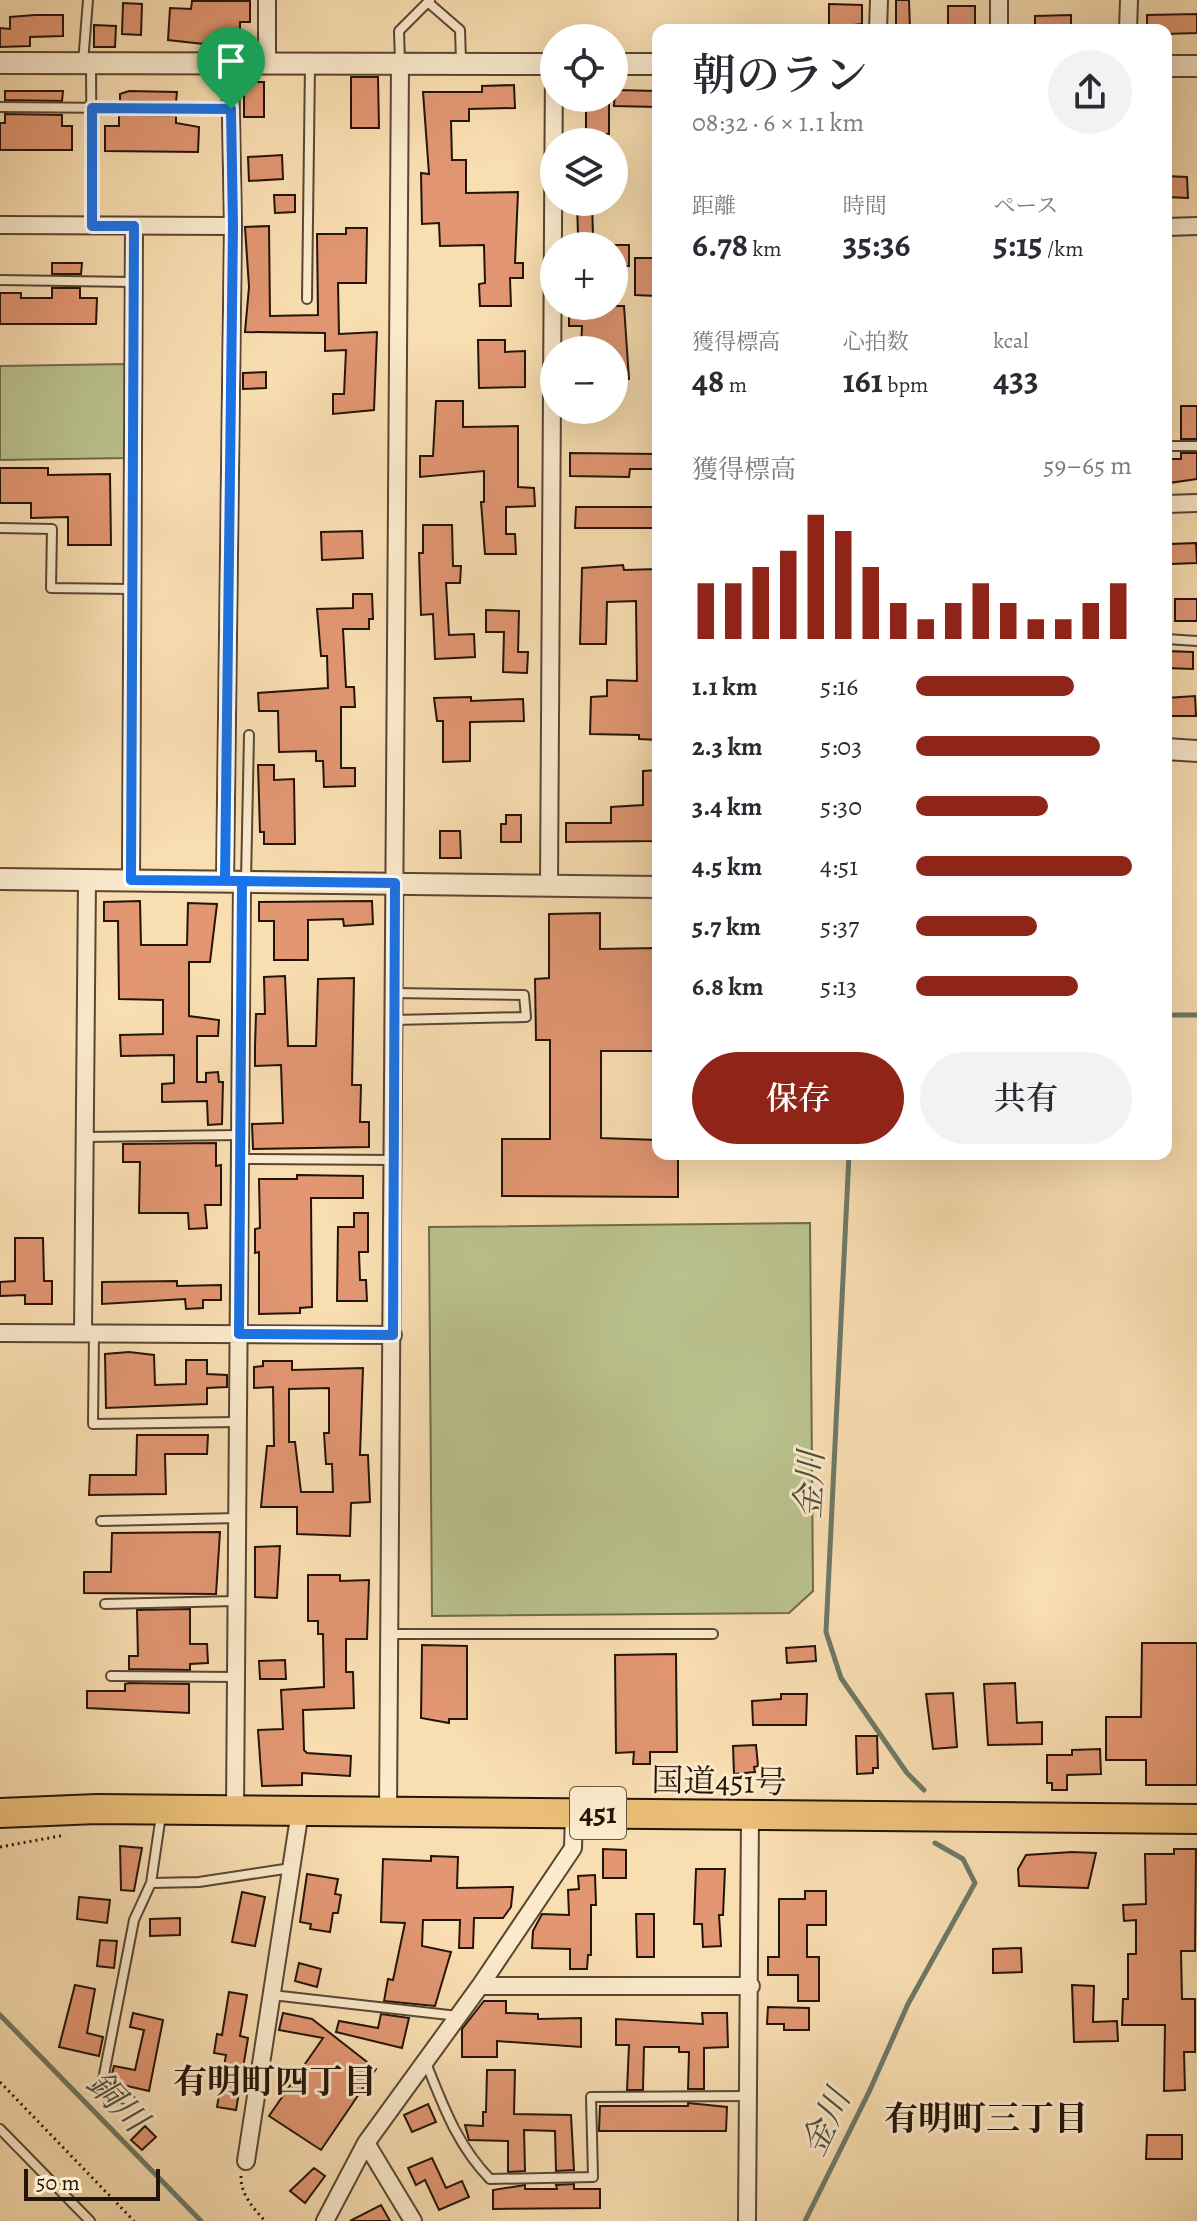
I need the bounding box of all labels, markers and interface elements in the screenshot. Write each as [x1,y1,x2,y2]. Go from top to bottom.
map controls [540,24,628,424]
button: locate [540,24,628,112]
pin [197,27,265,109]
icon: arrive [209,39,253,83]
text: 朝のラン [692,45,868,105]
button: share [1048,50,1132,134]
text: 08:32 · 6 × 1.1 km [692,105,864,140]
button: layers [540,128,628,216]
text: 距離 [692,191,736,221]
text: 時間 [843,191,887,221]
text: ペース [993,191,1058,221]
text: 6.78 [692,221,748,268]
text: 35:36 [843,221,910,268]
text: 5:15 [993,221,1043,268]
button: + [540,232,628,320]
text: km [748,234,782,264]
text: /km [1043,234,1083,264]
text: kcal [993,326,1029,356]
text: 獲得標高 [692,327,780,357]
text: 心拍数 [843,327,909,357]
button: − [540,336,628,424]
text: 433 [993,356,1039,403]
text: 48 [692,357,724,404]
text: 161 [843,357,883,404]
text: m [724,370,747,400]
text: bpm [883,370,928,400]
text: 59–65 m [1043,448,1132,483]
text: 獲得標高 [692,452,796,487]
text: 1.1 km [692,669,758,704]
text: 5:16 [820,669,858,704]
text: 2.3 km [692,729,763,764]
text: 5:03 [820,729,862,764]
text: 3.4 km [692,789,762,824]
text: 5:30 [820,789,862,824]
text: 4.5 km [692,849,762,884]
text: 4:51 [820,849,858,884]
text: 5.7 km [692,909,761,944]
text: 5:37 [820,909,859,944]
text: 6.8 km [692,969,764,1004]
text: 5:13 [820,969,857,1004]
button: 保存 [692,1052,904,1144]
button: 共有 [920,1052,1132,1144]
water label: 金川 [784,1446,835,1520]
street label: 国道451号 [651,1758,787,1804]
road number: 451 [570,1787,626,1839]
district label: 有明町四丁目 [173,2058,377,2105]
water label: 銅川 [77,2061,161,2145]
water label: 金川 [790,2078,863,2163]
district label: 有明町三丁目 [884,2095,1088,2142]
scale bar [24,2165,160,2201]
text: 50 m [36,2168,80,2198]

